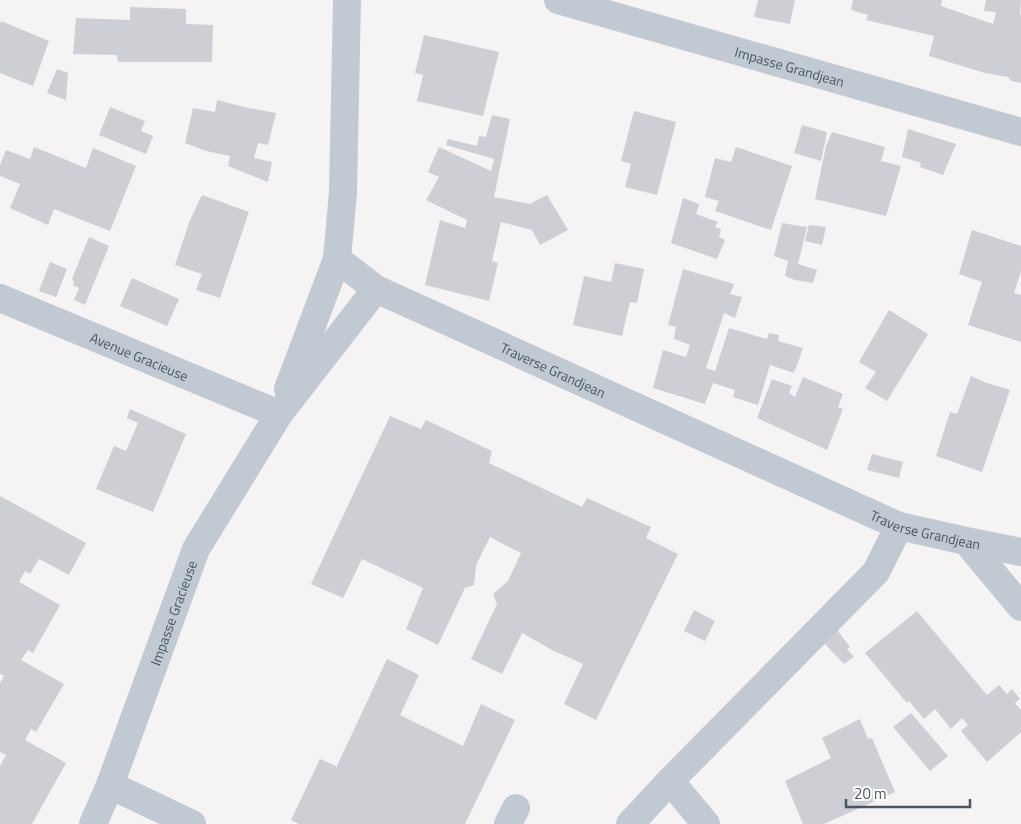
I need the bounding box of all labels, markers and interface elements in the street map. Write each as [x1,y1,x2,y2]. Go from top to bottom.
street label: Impasse Grandjean [733,40,847,92]
street label: Avenue Gracieuse [87,326,192,386]
street label: Traverse Grandjean [497,336,609,402]
street label: Traverse Grandjean [867,504,982,554]
street label: Impasse Gracieuse [144,557,202,668]
scale bar [846,776,970,808]
text: 20 m [854,782,887,805]

